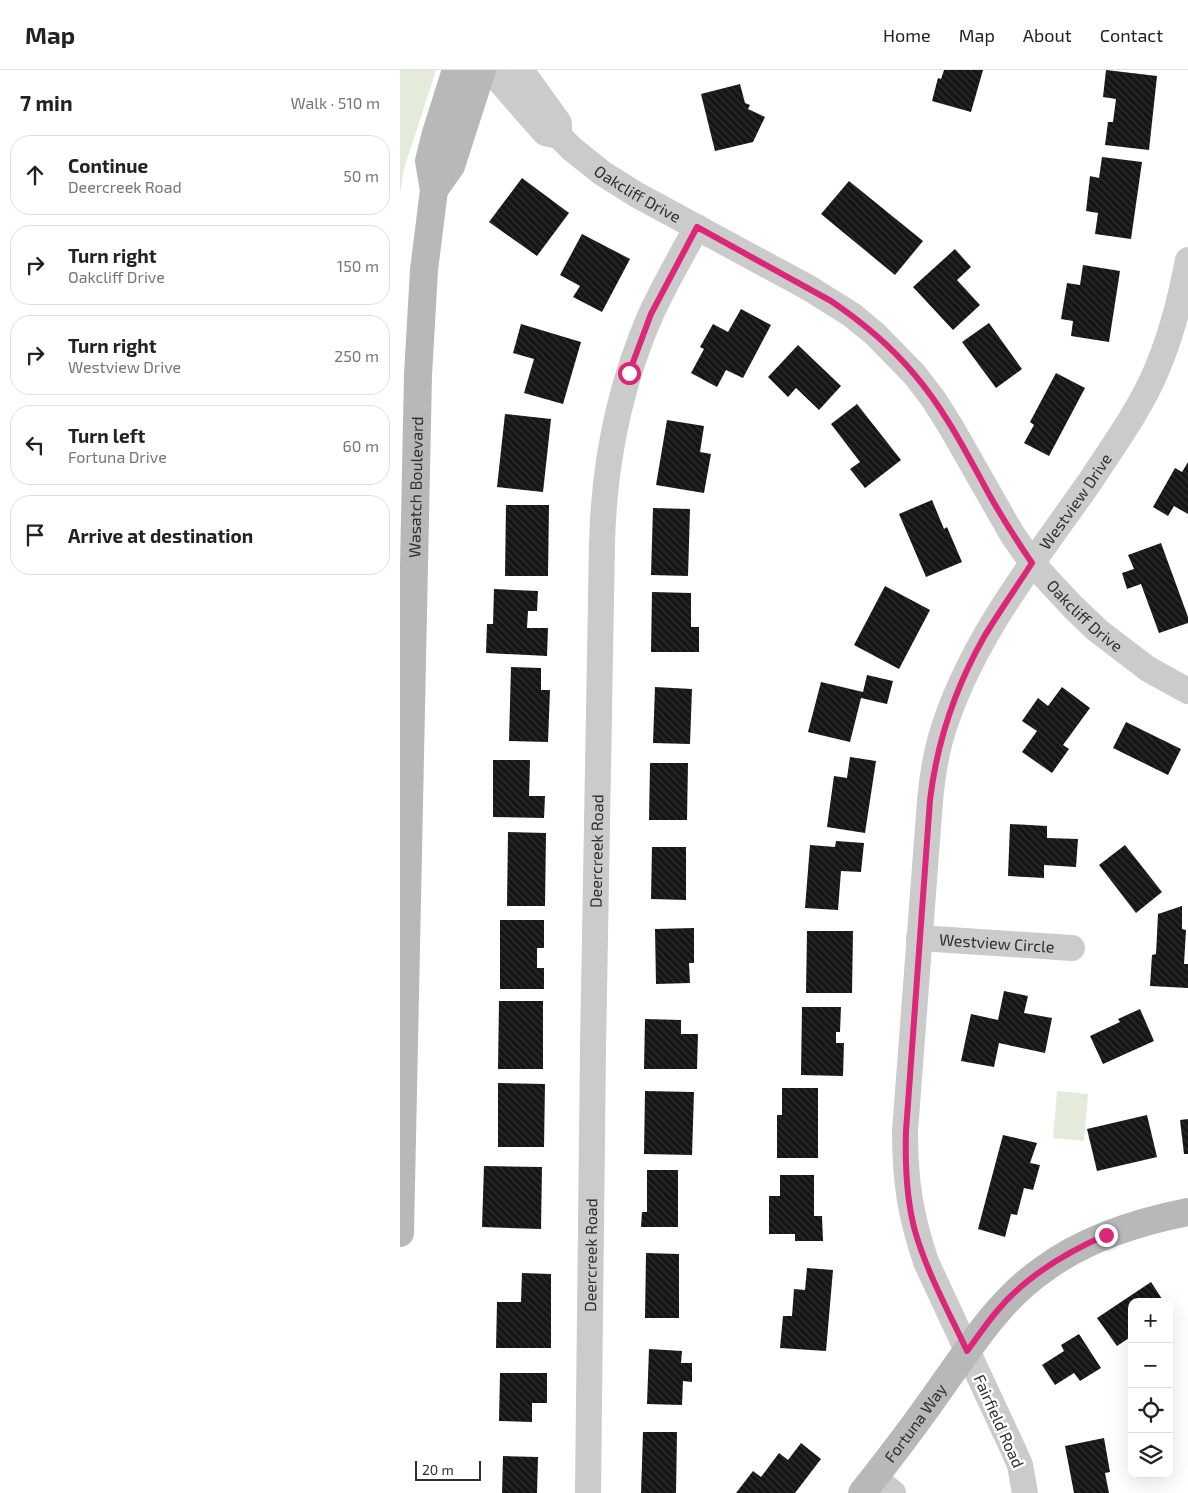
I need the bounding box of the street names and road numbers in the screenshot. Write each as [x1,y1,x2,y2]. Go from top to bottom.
street label: Oakcliff Drive [591,161,684,226]
street label: Wasatch Boulevard [404,416,426,558]
street label: Westview Drive [1035,449,1115,553]
street label: Oakcliff Drive [1043,575,1127,655]
street label: Deercreek Road [586,794,607,908]
street label: Westview Circle [939,929,1055,956]
street label: Deercreek Road [580,1198,600,1312]
street label: Fairfield Road [970,1371,1028,1470]
street label: Fortuna Way [880,1379,950,1466]

